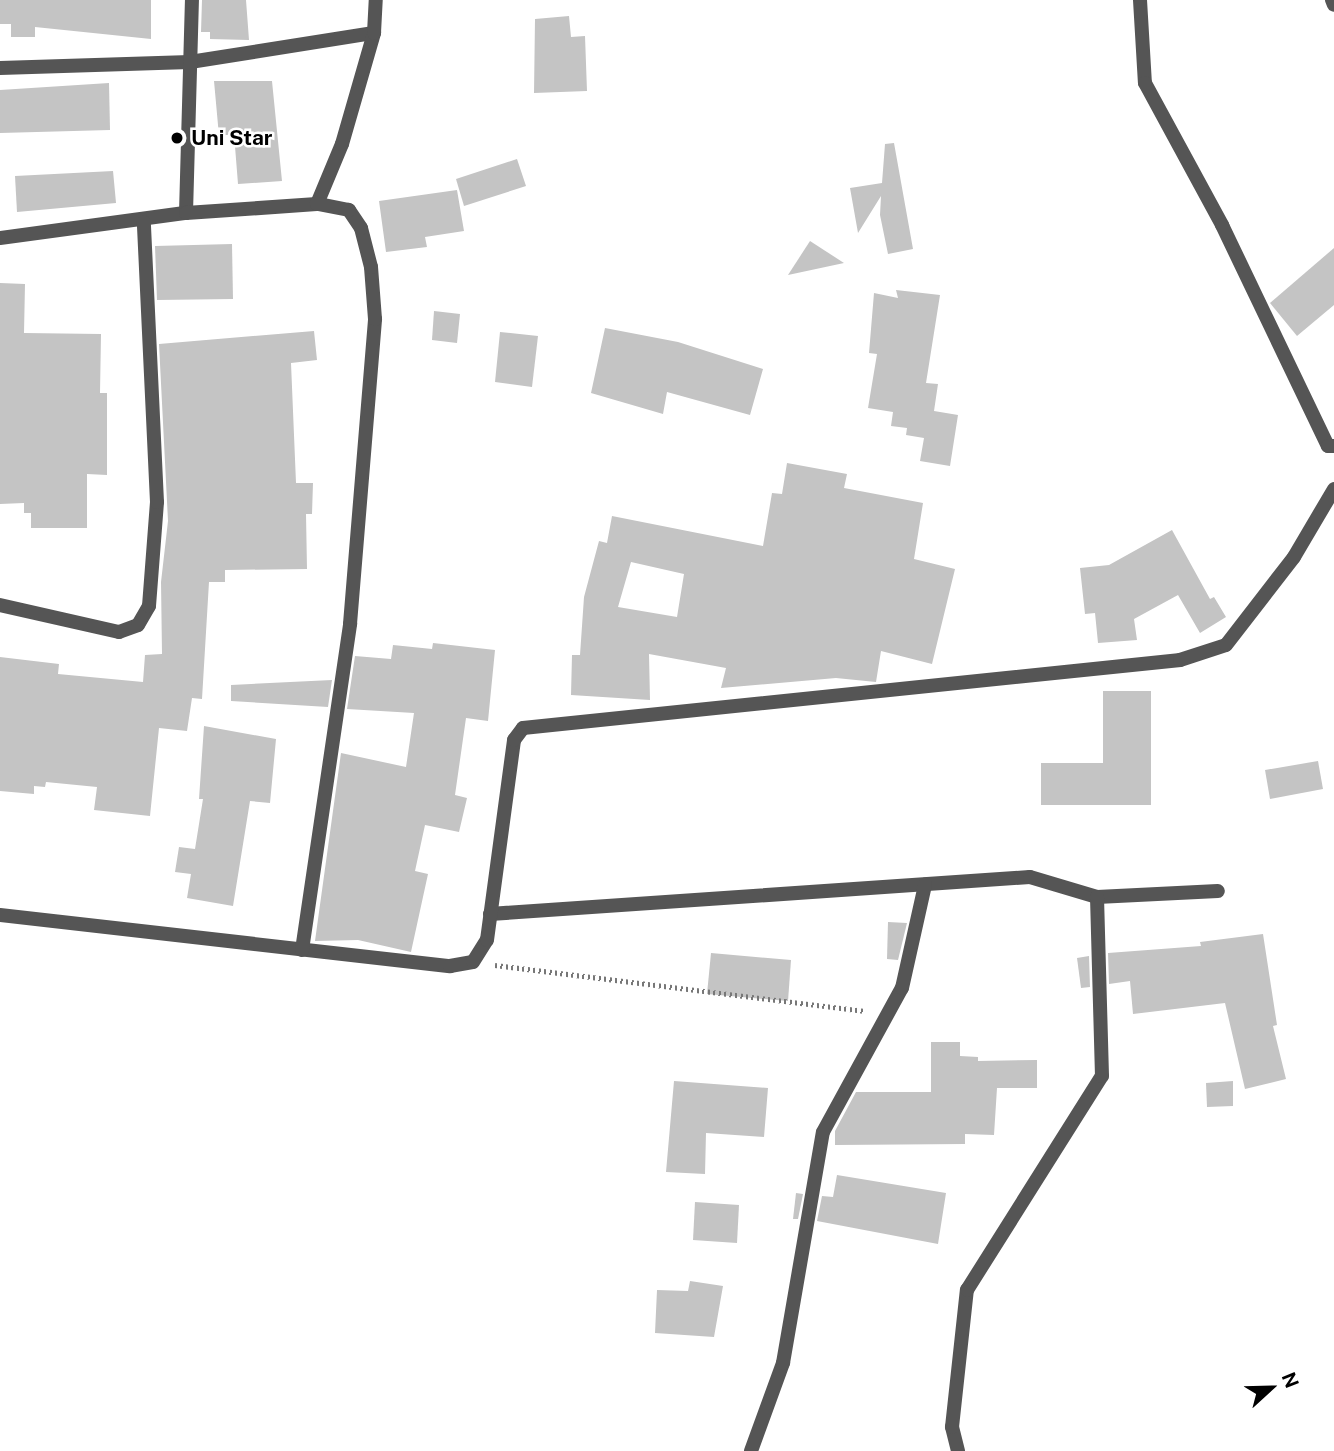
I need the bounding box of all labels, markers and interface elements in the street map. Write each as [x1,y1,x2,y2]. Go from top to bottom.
place label: Uni Star [191,125,272,151]
marker: Uni Star [169,130,185,146]
north arrow [1236,1353,1306,1423]
text: N [1277,1369,1303,1391]

